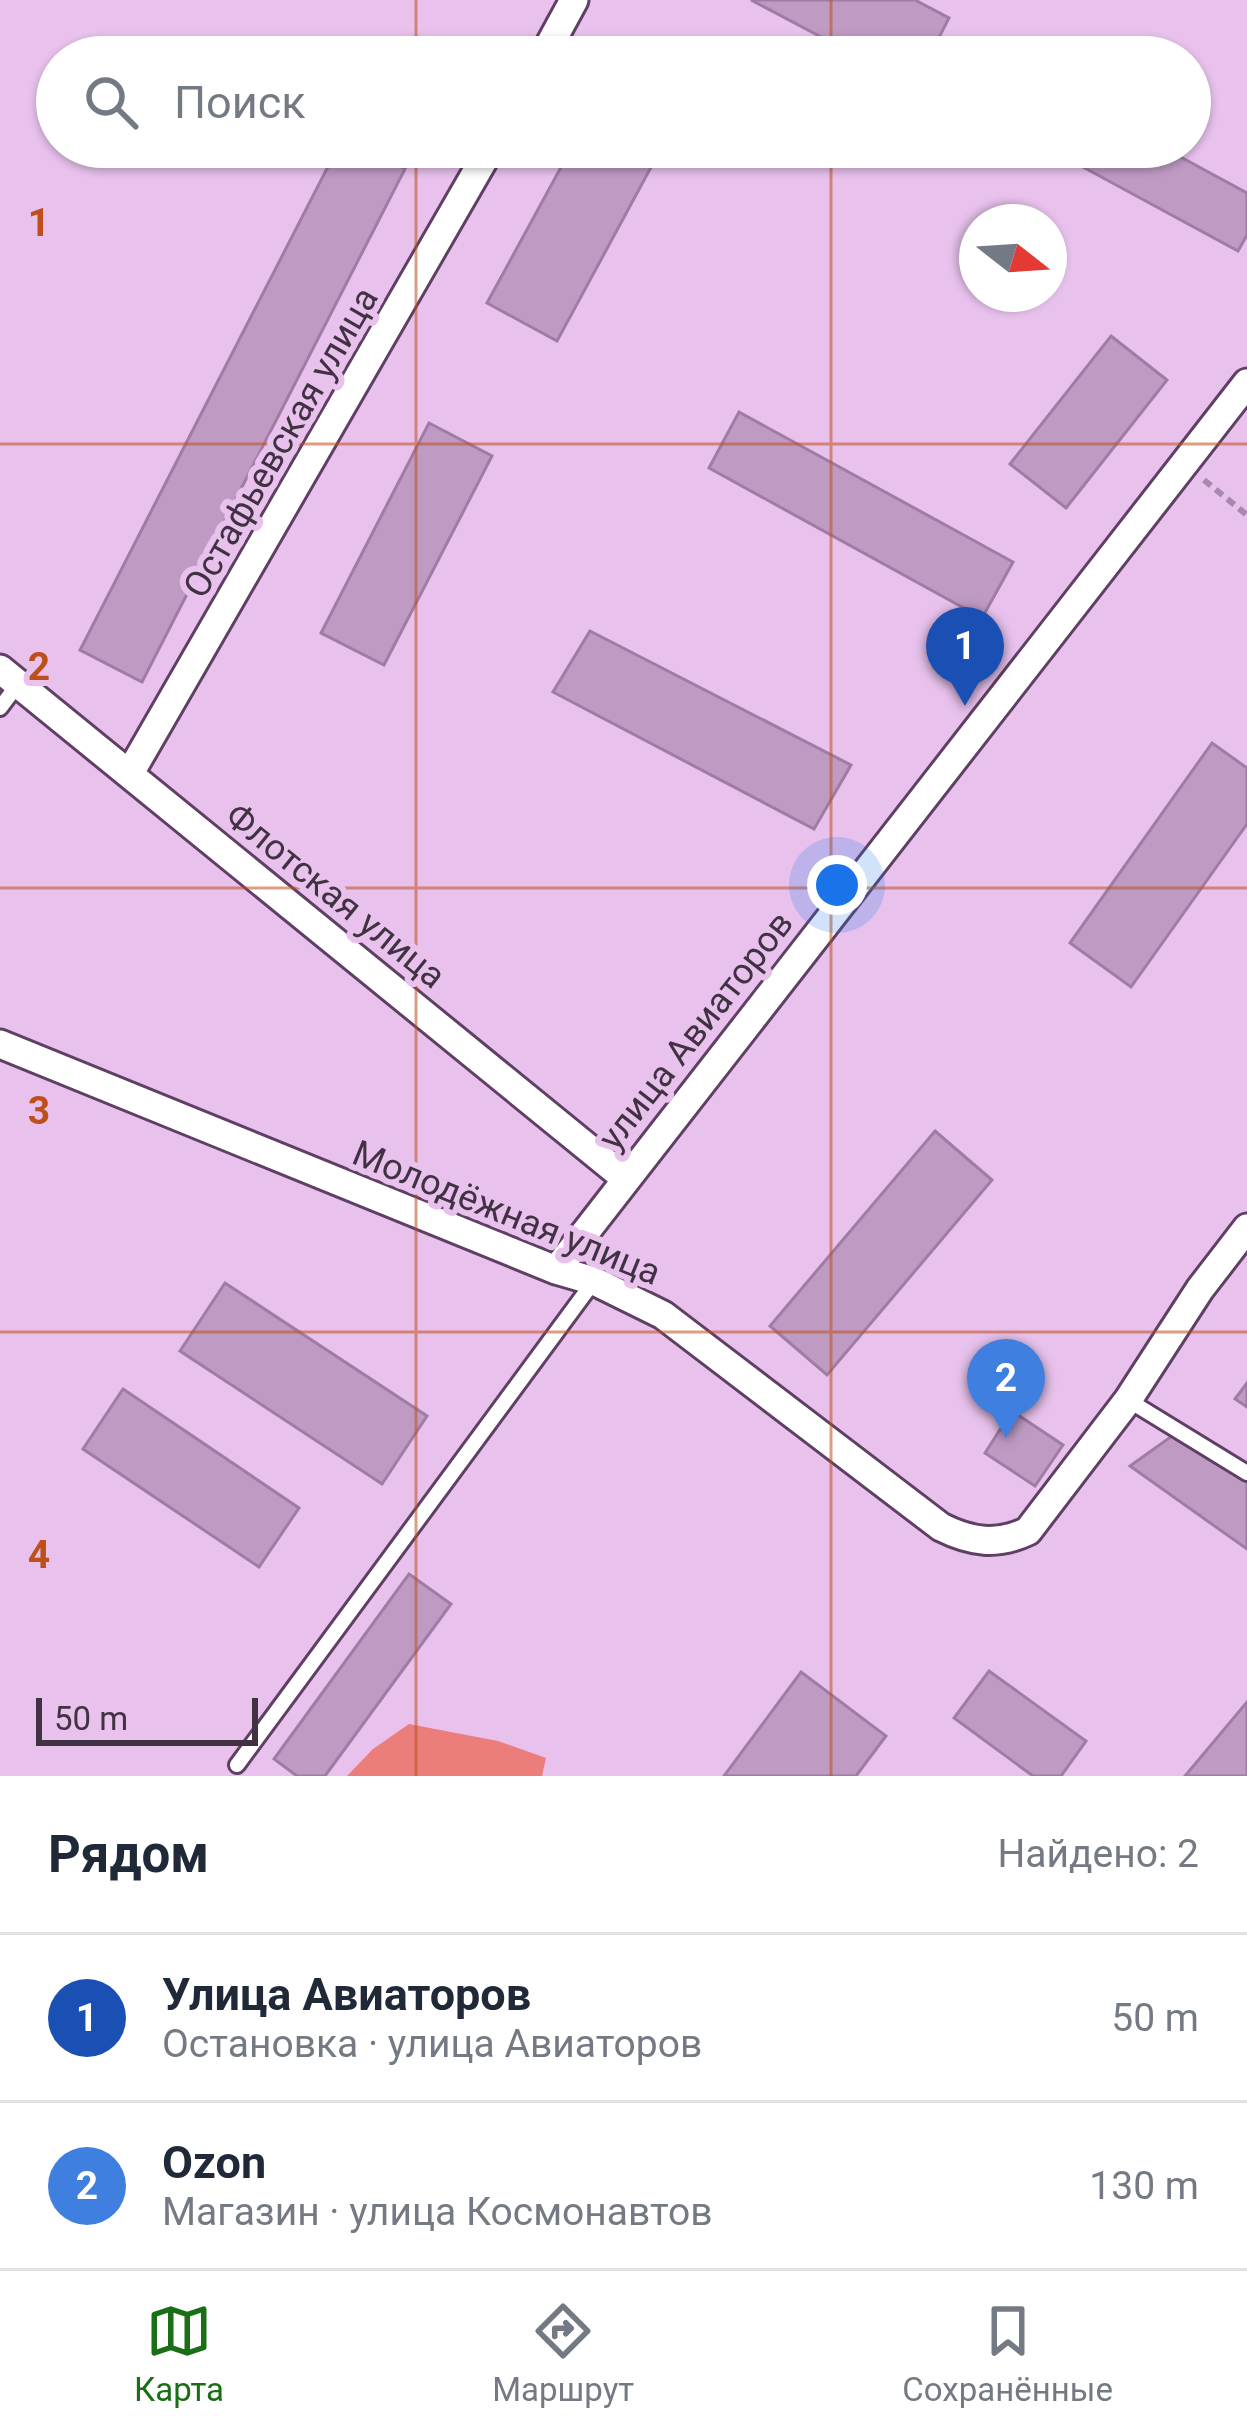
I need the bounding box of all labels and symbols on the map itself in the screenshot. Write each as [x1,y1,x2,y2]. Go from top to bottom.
text: 1 [28,200,50,246]
north arrow [959,204,1067,312]
street label: Остафьевская улица [175,280,387,605]
pin: 1 [926,607,1004,706]
text: 2 [28,644,50,690]
street label: Флотская улица [217,794,454,997]
your location [807,855,867,915]
street label: улица Авиаторов [590,903,802,1158]
text: 3 [28,1088,50,1134]
street label: Молодёжная улица [347,1132,667,1294]
pin: 2 [967,1339,1045,1438]
text: 4 [28,1532,50,1578]
scale bar [36,1692,258,1745]

